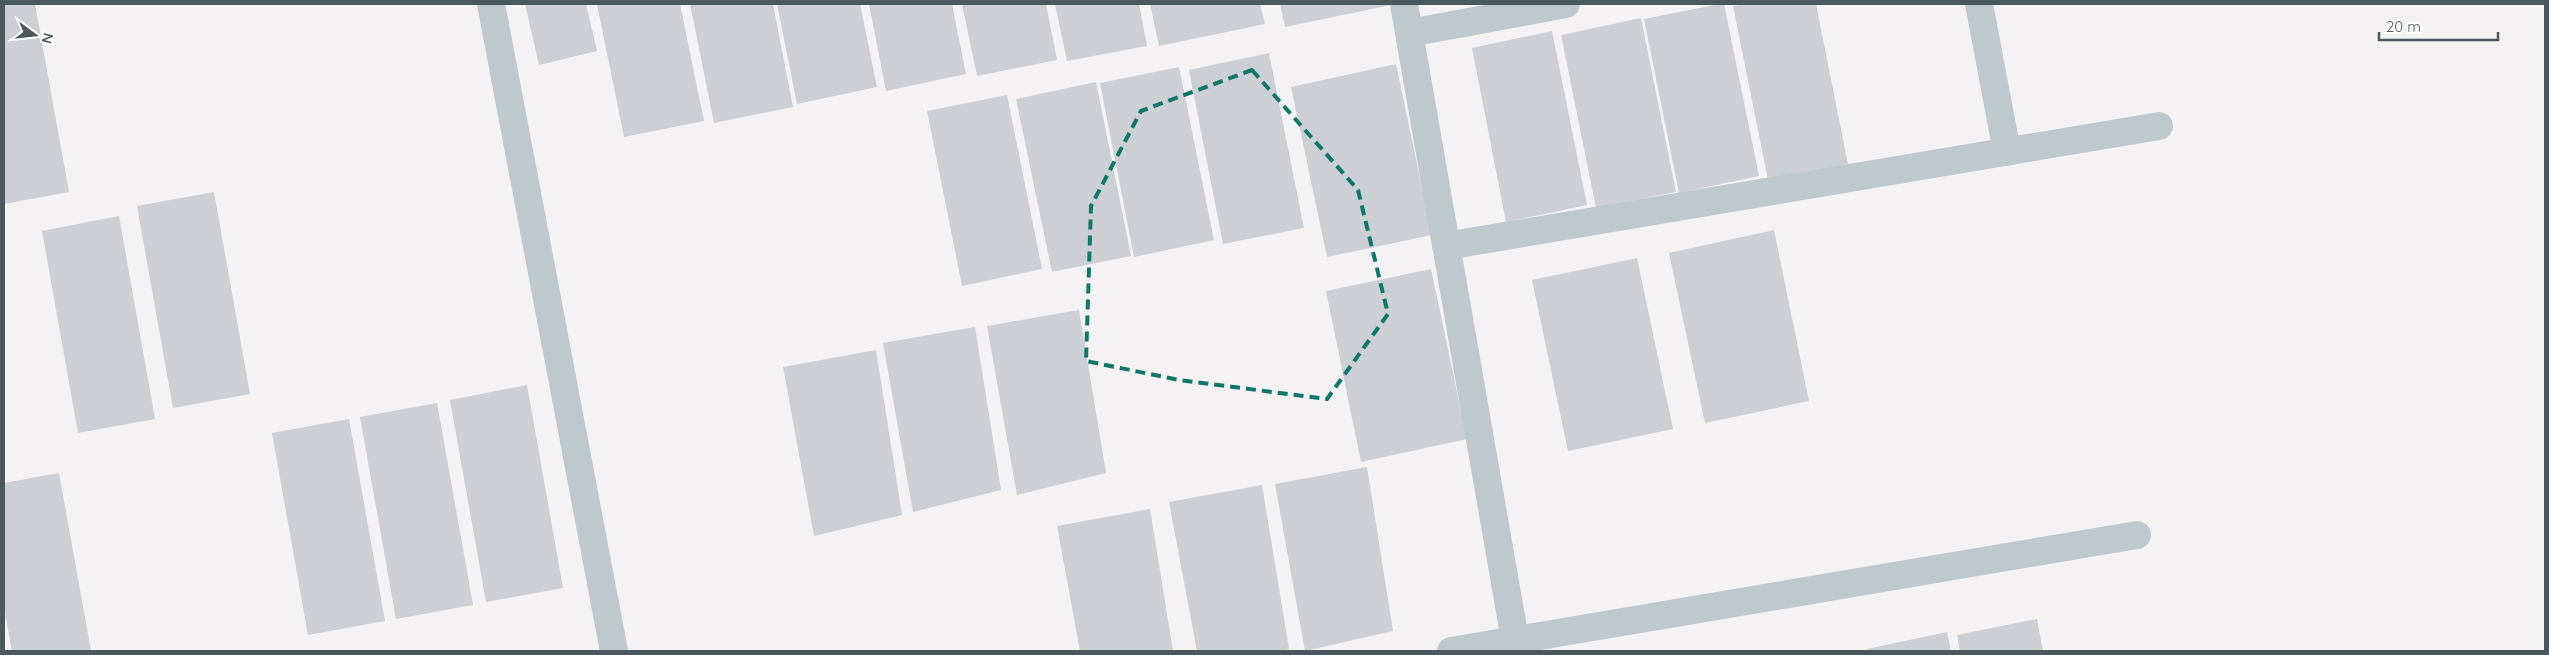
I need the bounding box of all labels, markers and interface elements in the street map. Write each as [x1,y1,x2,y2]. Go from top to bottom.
north arrow [10,10,60,60]
scale bar [2379,10,2498,42]
text: 20 m [2386,17,2421,36]
text: N [38,31,58,46]

